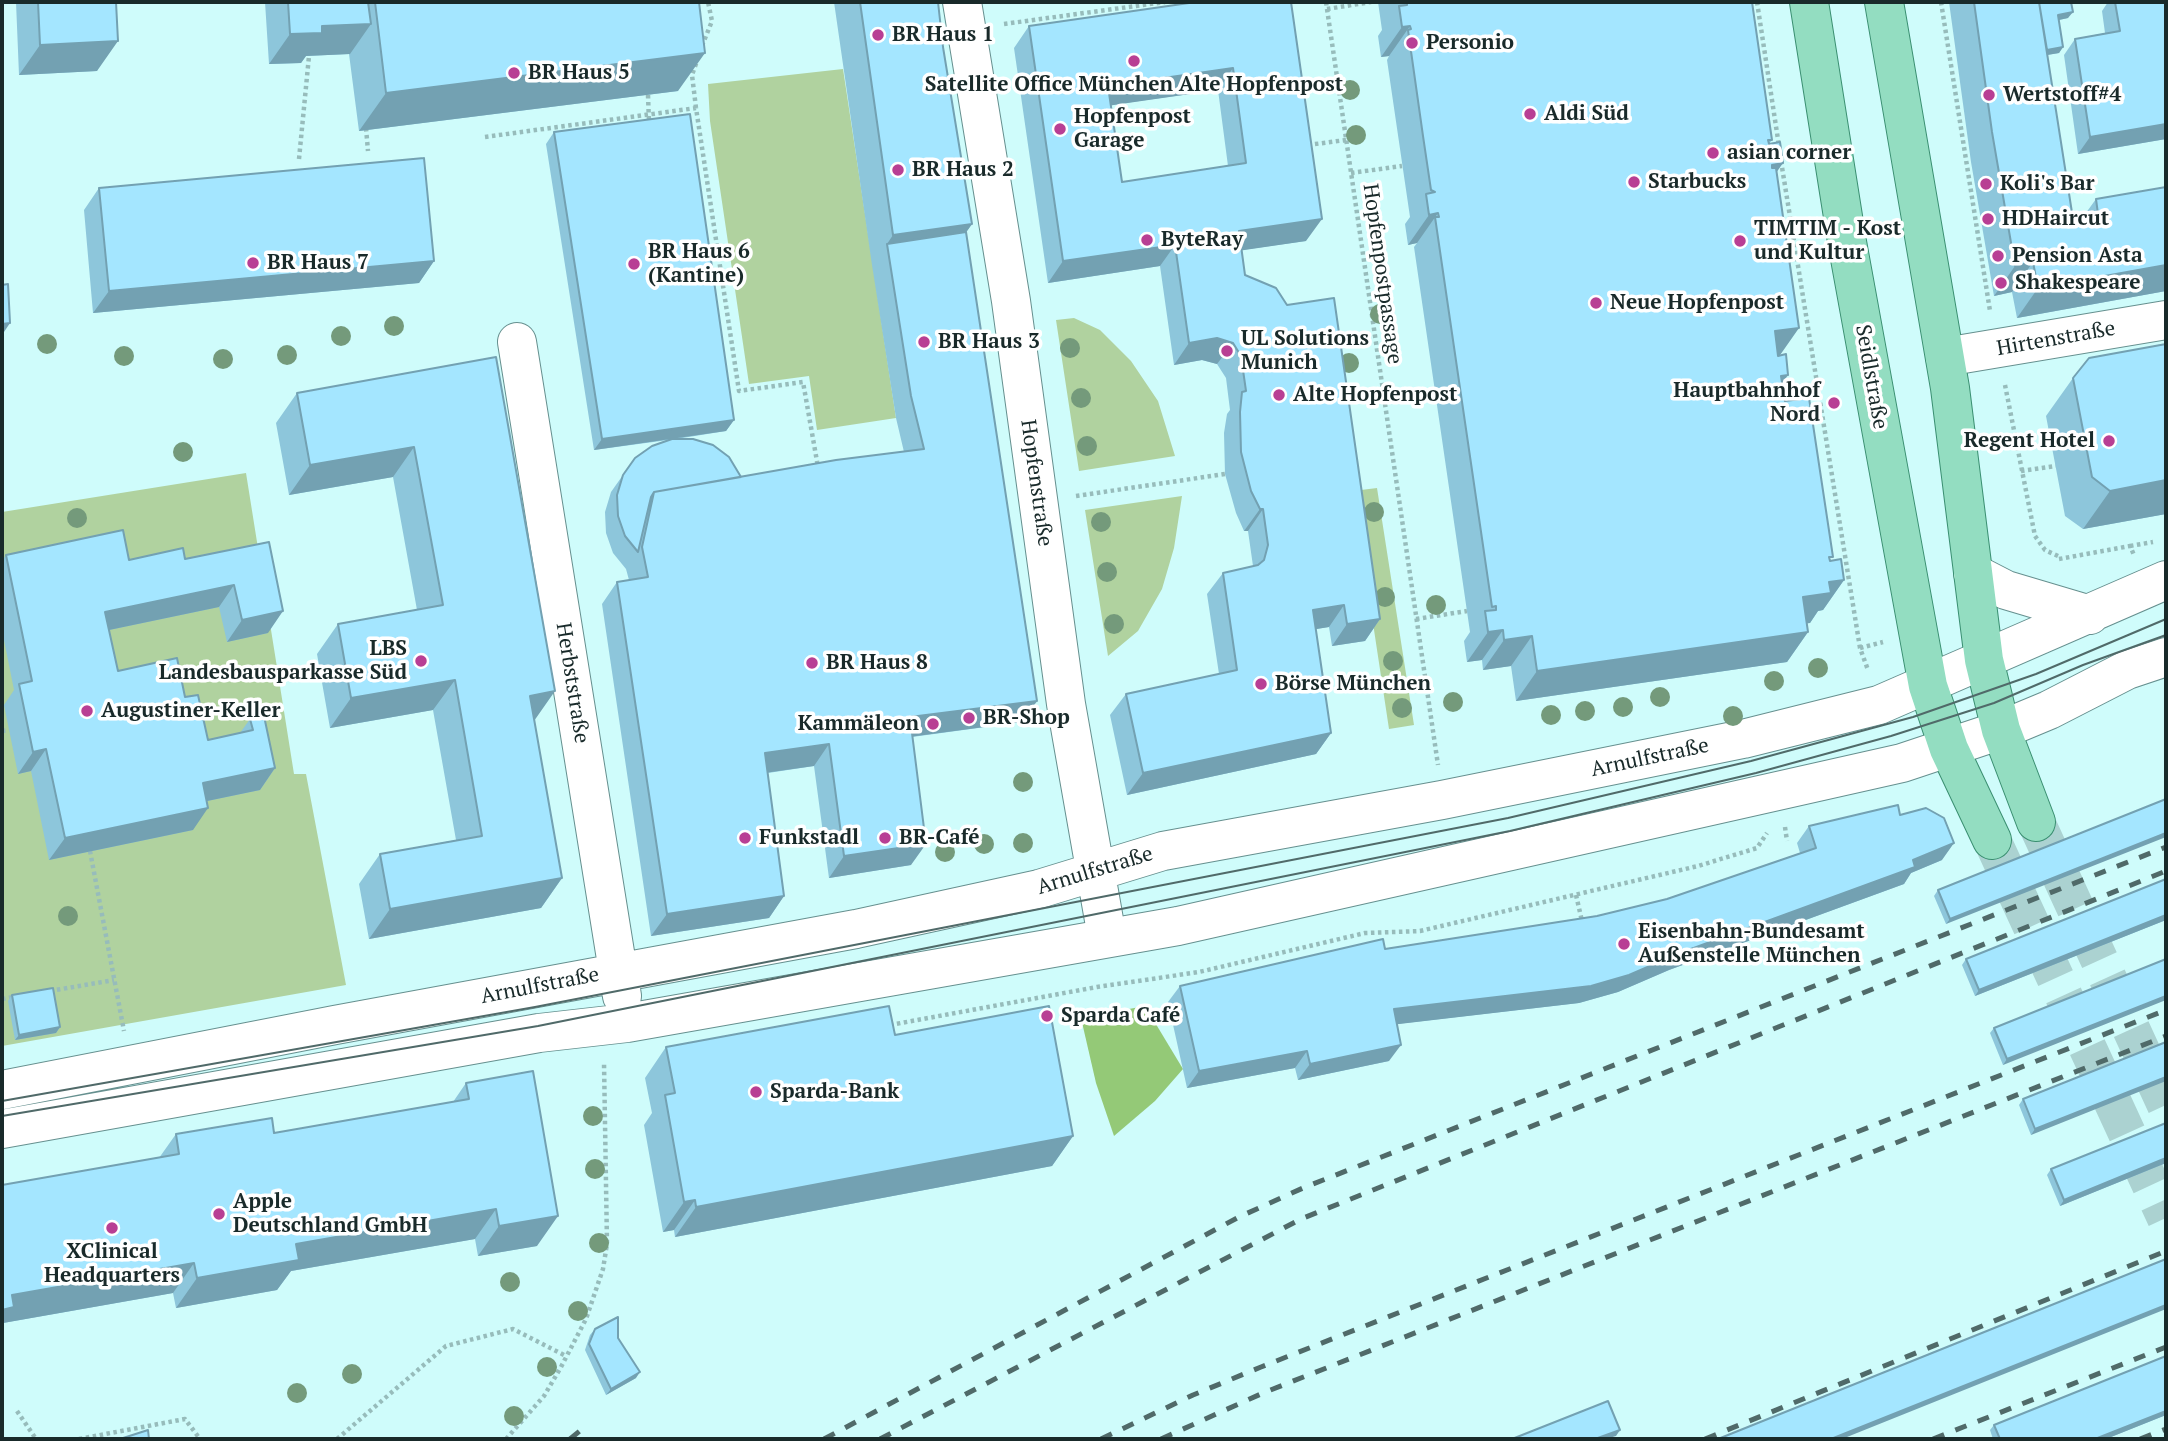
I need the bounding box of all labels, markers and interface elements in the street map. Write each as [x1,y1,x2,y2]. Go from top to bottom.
place label: BR Haus 1 [892,22,994,48]
marker: BR Haus 1 [870,27,886,43]
place label: Personio [1426,30,1514,56]
marker: Personio [1404,35,1420,51]
marker: Satellite Office München Alte Hopfenpost [1126,53,1142,69]
place label: BR Haus 5 [528,60,630,86]
marker: BR Haus 5 [506,65,522,81]
place label: Satellite Office München Alte Hopfenpost [925,72,1343,98]
place label: Wertstoff#4 [2003,82,2121,108]
marker: Wertstoff#4 [1981,87,1997,103]
place label: Aldi Süd [1544,101,1629,127]
place label: Hopfenpost Garage [1074,104,1191,154]
marker: Aldi Süd [1522,106,1538,122]
marker: Hopfenpost Garage [1052,121,1068,137]
place label: asian corner [1727,140,1851,166]
marker: asian corner [1705,145,1721,161]
place label: BR Haus 2 [912,157,1014,183]
marker: BR Haus 2 [890,162,906,178]
place label: Starbucks [1648,169,1746,195]
place label: Koli's Bar [2000,171,2095,197]
marker: Starbucks [1626,174,1642,190]
marker: Koli's Bar [1978,176,1994,192]
street label: Hopfenpostpassage [1357,182,1407,366]
place label: HDHaircut [2002,206,2109,232]
marker: HDHaircut [1980,211,1996,227]
place label: TIMTIM - Kost und Kultur [1754,216,1901,266]
place label: ByteRay [1161,227,1243,253]
marker: ByteRay [1139,232,1155,248]
marker: TIMTIM - Kost und Kultur [1732,233,1748,249]
place label: BR Haus 6 (Kantine) [648,239,750,289]
place label: Pension Asta [2012,243,2143,269]
marker: Pension Asta [1990,248,2006,264]
place label: BR Haus 7 [267,250,369,276]
marker: BR Haus 7 [245,255,261,271]
marker: BR Haus 6 (Kantine) [626,256,642,272]
place label: Shakespeare [2015,270,2141,296]
marker: Shakespeare [1993,275,2009,291]
place label: Neue Hopfenpost [1610,290,1784,316]
marker: Neue Hopfenpost [1588,295,1604,311]
street label: Hirtenstraße [1995,316,2117,362]
street label: Seidlstraße [1849,323,1893,431]
place label: UL Solutions Munich [1241,326,1369,376]
place label: BR Haus 3 [938,329,1040,355]
marker: BR Haus 3 [916,334,932,350]
marker: UL Solutions Munich [1219,343,1235,359]
place label: Hauptbahnhof Nord [1673,378,1820,428]
place label: Alte Hopfenpost [1293,382,1457,408]
marker: Alte Hopfenpost [1271,387,1287,403]
marker: Hauptbahnhof Nord [1826,395,1842,411]
street label: Hopfenstraße [1015,418,1057,548]
place label: Regent Hotel [1964,428,2095,454]
marker: Regent Hotel [2101,433,2117,449]
street label: Herbststraße [550,621,594,745]
place label: LBS Landesbausparkasse Süd [159,636,407,686]
place label: BR Haus 8 [826,650,928,676]
marker: LBS Landesbausparkasse Süd [413,653,429,669]
marker: BR Haus 8 [804,655,820,671]
place label: Börse München [1275,671,1431,697]
marker: Börse München [1253,676,1269,692]
place label: Augustiner-Keller [101,698,281,724]
marker: Augustiner-Keller [79,703,95,719]
place label: BR-Shop [983,705,1070,731]
marker: BR-Shop [961,710,977,726]
place label: Kammäleon [798,711,919,737]
marker: Kammäleon [925,716,941,732]
street label: Arnulfstraße [1589,733,1711,783]
place label: Funkstadl [759,825,859,851]
place label: BR-Café [899,825,980,851]
marker: Funkstadl [737,830,753,846]
marker: BR-Café [877,830,893,846]
street label: Arnulfstraße [1034,841,1156,901]
place label: Eisenbahn-Bundesamt Außenstelle München [1638,919,1865,969]
marker: Eisenbahn-Bundesamt Außenstelle München [1616,936,1632,952]
street label: Arnulfstraße [479,962,601,1010]
place label: Sparda Café [1061,1003,1180,1029]
marker: Sparda Café [1039,1008,1055,1024]
place label: Sparda-Bank [770,1079,899,1105]
marker: Sparda-Bank [748,1084,764,1100]
place label: Apple Deutschland GmbH [233,1189,428,1239]
marker: Apple Deutschland GmbH [211,1206,227,1222]
marker: XClinical Headquarters [104,1220,120,1236]
place label: XClinical Headquarters [44,1239,180,1289]

